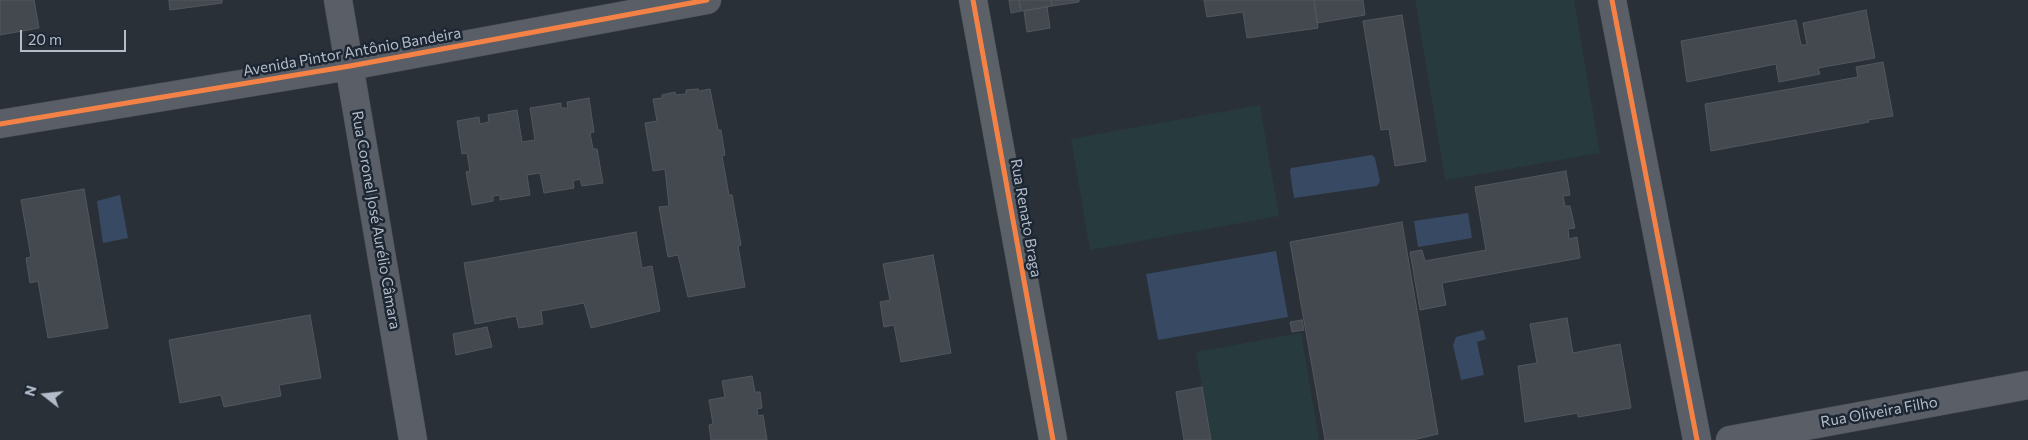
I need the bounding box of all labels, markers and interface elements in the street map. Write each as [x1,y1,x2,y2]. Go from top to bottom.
scale bar [22,20,129,52]
street label: Avenida Pintor Antônio Bandeira [242,24,462,80]
text: 20 m [28,30,62,48]
street label: Rua Coronel José Aurélio Câmara [348,109,404,331]
street label: Rua Renato Braga [1007,157,1045,279]
north arrow [20,370,70,420]
text: N [20,383,40,398]
street label: Rua Oliveira Filho [1819,393,1939,431]

